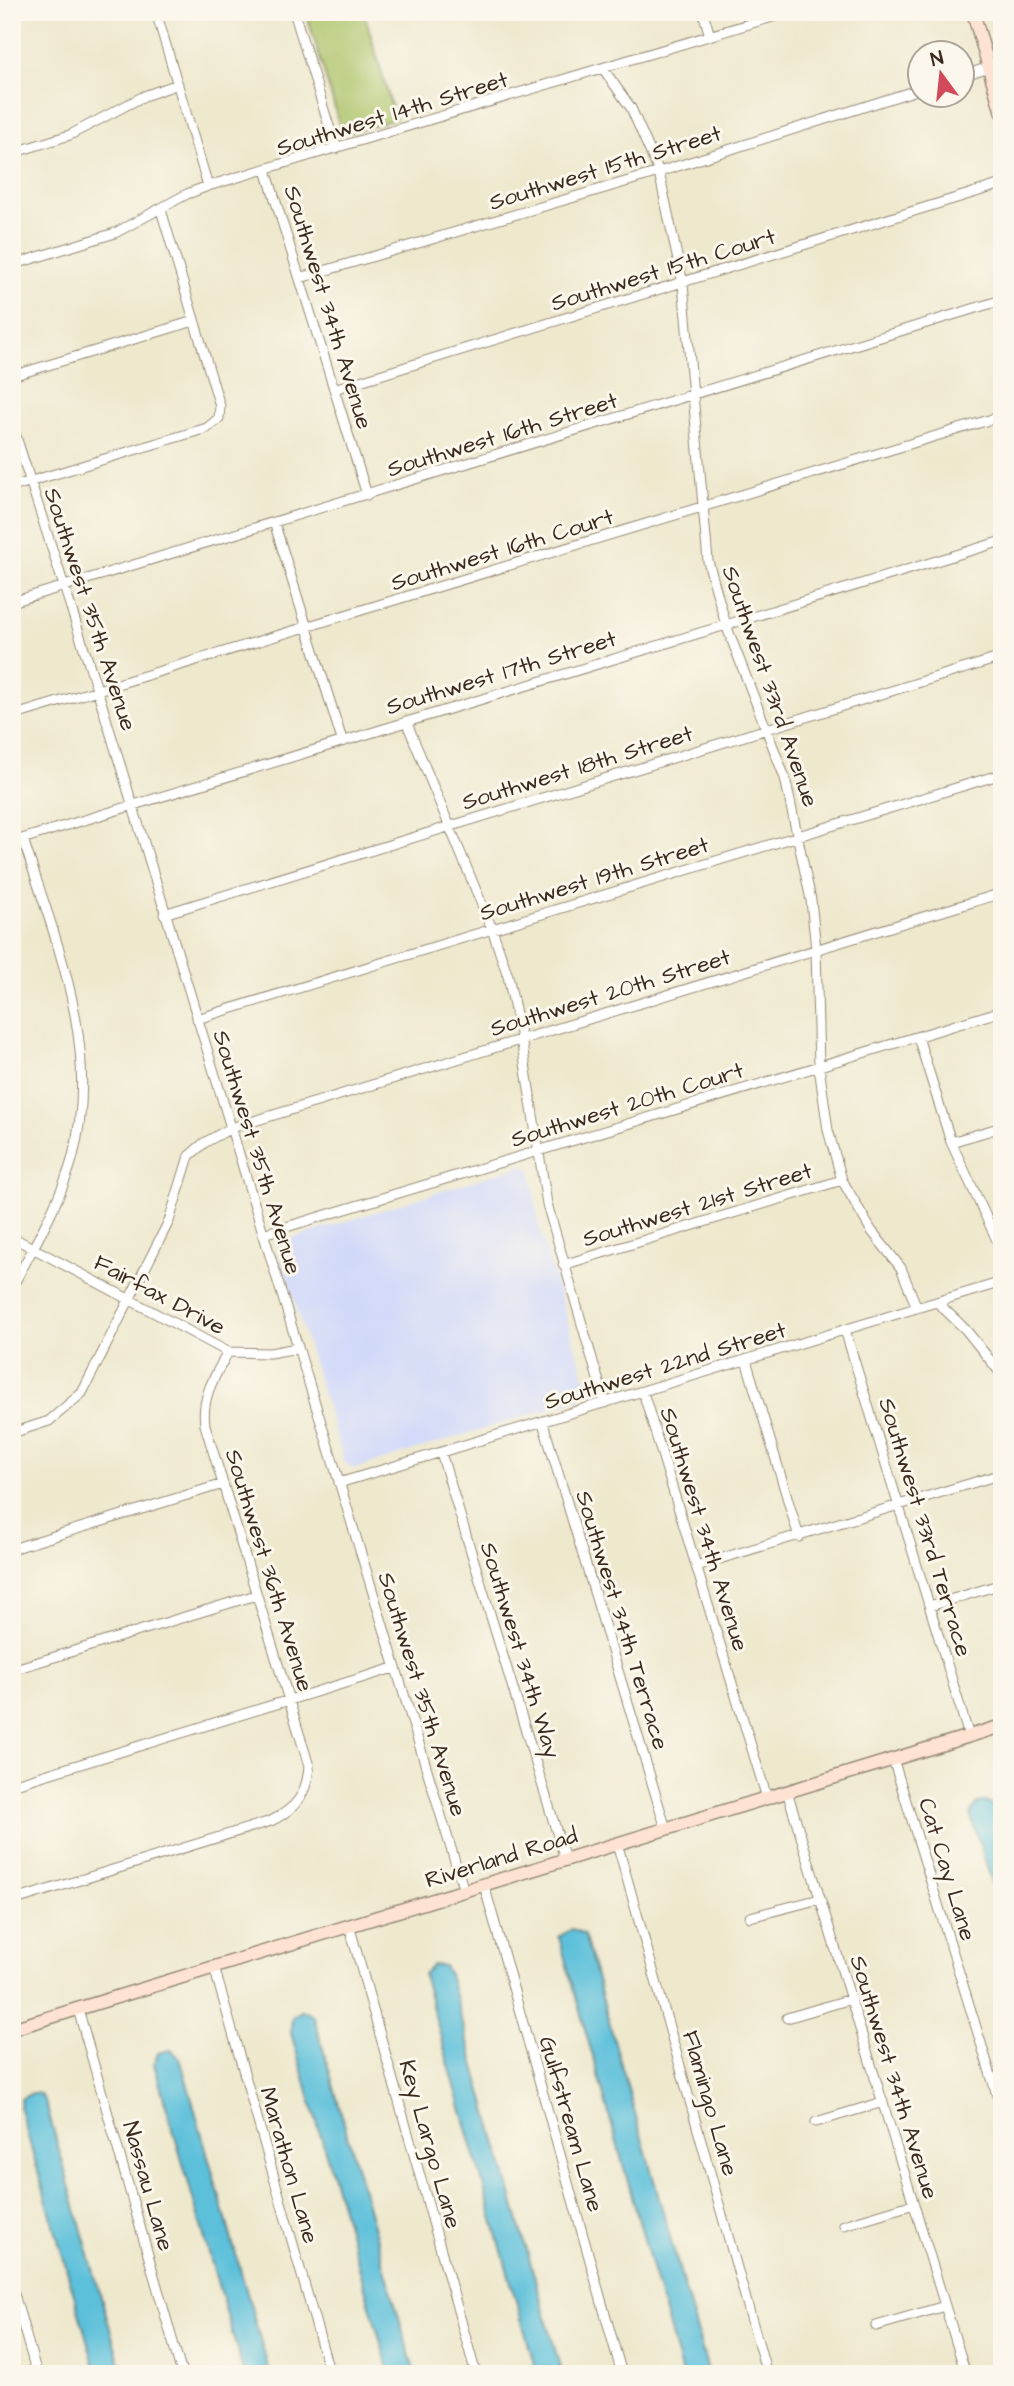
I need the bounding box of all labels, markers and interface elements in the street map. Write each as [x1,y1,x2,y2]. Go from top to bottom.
north arrow [906,38,976,108]
text: N [928,44,946,74]
street label: Southwest 14th Street [273,63,513,164]
street label: Southwest 15th Street [485,117,726,219]
street label: Southwest 34th Avenue [276,182,380,433]
street label: Southwest 15th Court [547,220,780,319]
street label: Southwest 16th Street [383,384,622,485]
street label: Southwest 35th Avenue [36,484,144,735]
street label: Southwest 16th Court [387,501,618,599]
street label: Southwest 33rd Avenue [714,562,826,811]
street label: Southwest 17th Street [382,622,621,723]
street label: Southwest 18th Street [458,717,697,818]
street label: Southwest 19th Street [476,829,713,929]
street label: Southwest 20th Street [486,941,735,1045]
street label: Southwest 35th Avenue [205,1026,309,1278]
street label: Southwest 20th Court [507,1054,748,1156]
street label: Southwest 21st Street [579,1155,817,1255]
street label: Fairfax Drive [88,1247,231,1343]
street label: Southwest 22nd Street [541,1314,791,1418]
street label: Southwest 33rd Terrace [870,1394,980,1661]
street label: Southwest 34th Avenue [652,1404,756,1655]
street label: Southwest 36th Avenue [217,1445,321,1695]
street label: Southwest 34th Terrace [567,1487,677,1754]
street label: Southwest 34th Way [471,1538,568,1763]
street label: Southwest 35th Avenue [370,1568,474,1820]
street label: Cat Cay Lane [909,1794,984,1945]
street label: Riverland Road [421,1820,582,1896]
street label: Southwest 34th Avenue [842,1952,946,2203]
street label: Flamingo Lane [673,2027,746,2180]
street label: Gulfstream Lane [531,2033,611,2216]
street label: Key Largo Lane [390,2056,469,2233]
street label: Marathon Lane [251,2083,327,2247]
street label: Nassau Lane [114,2118,182,2255]

